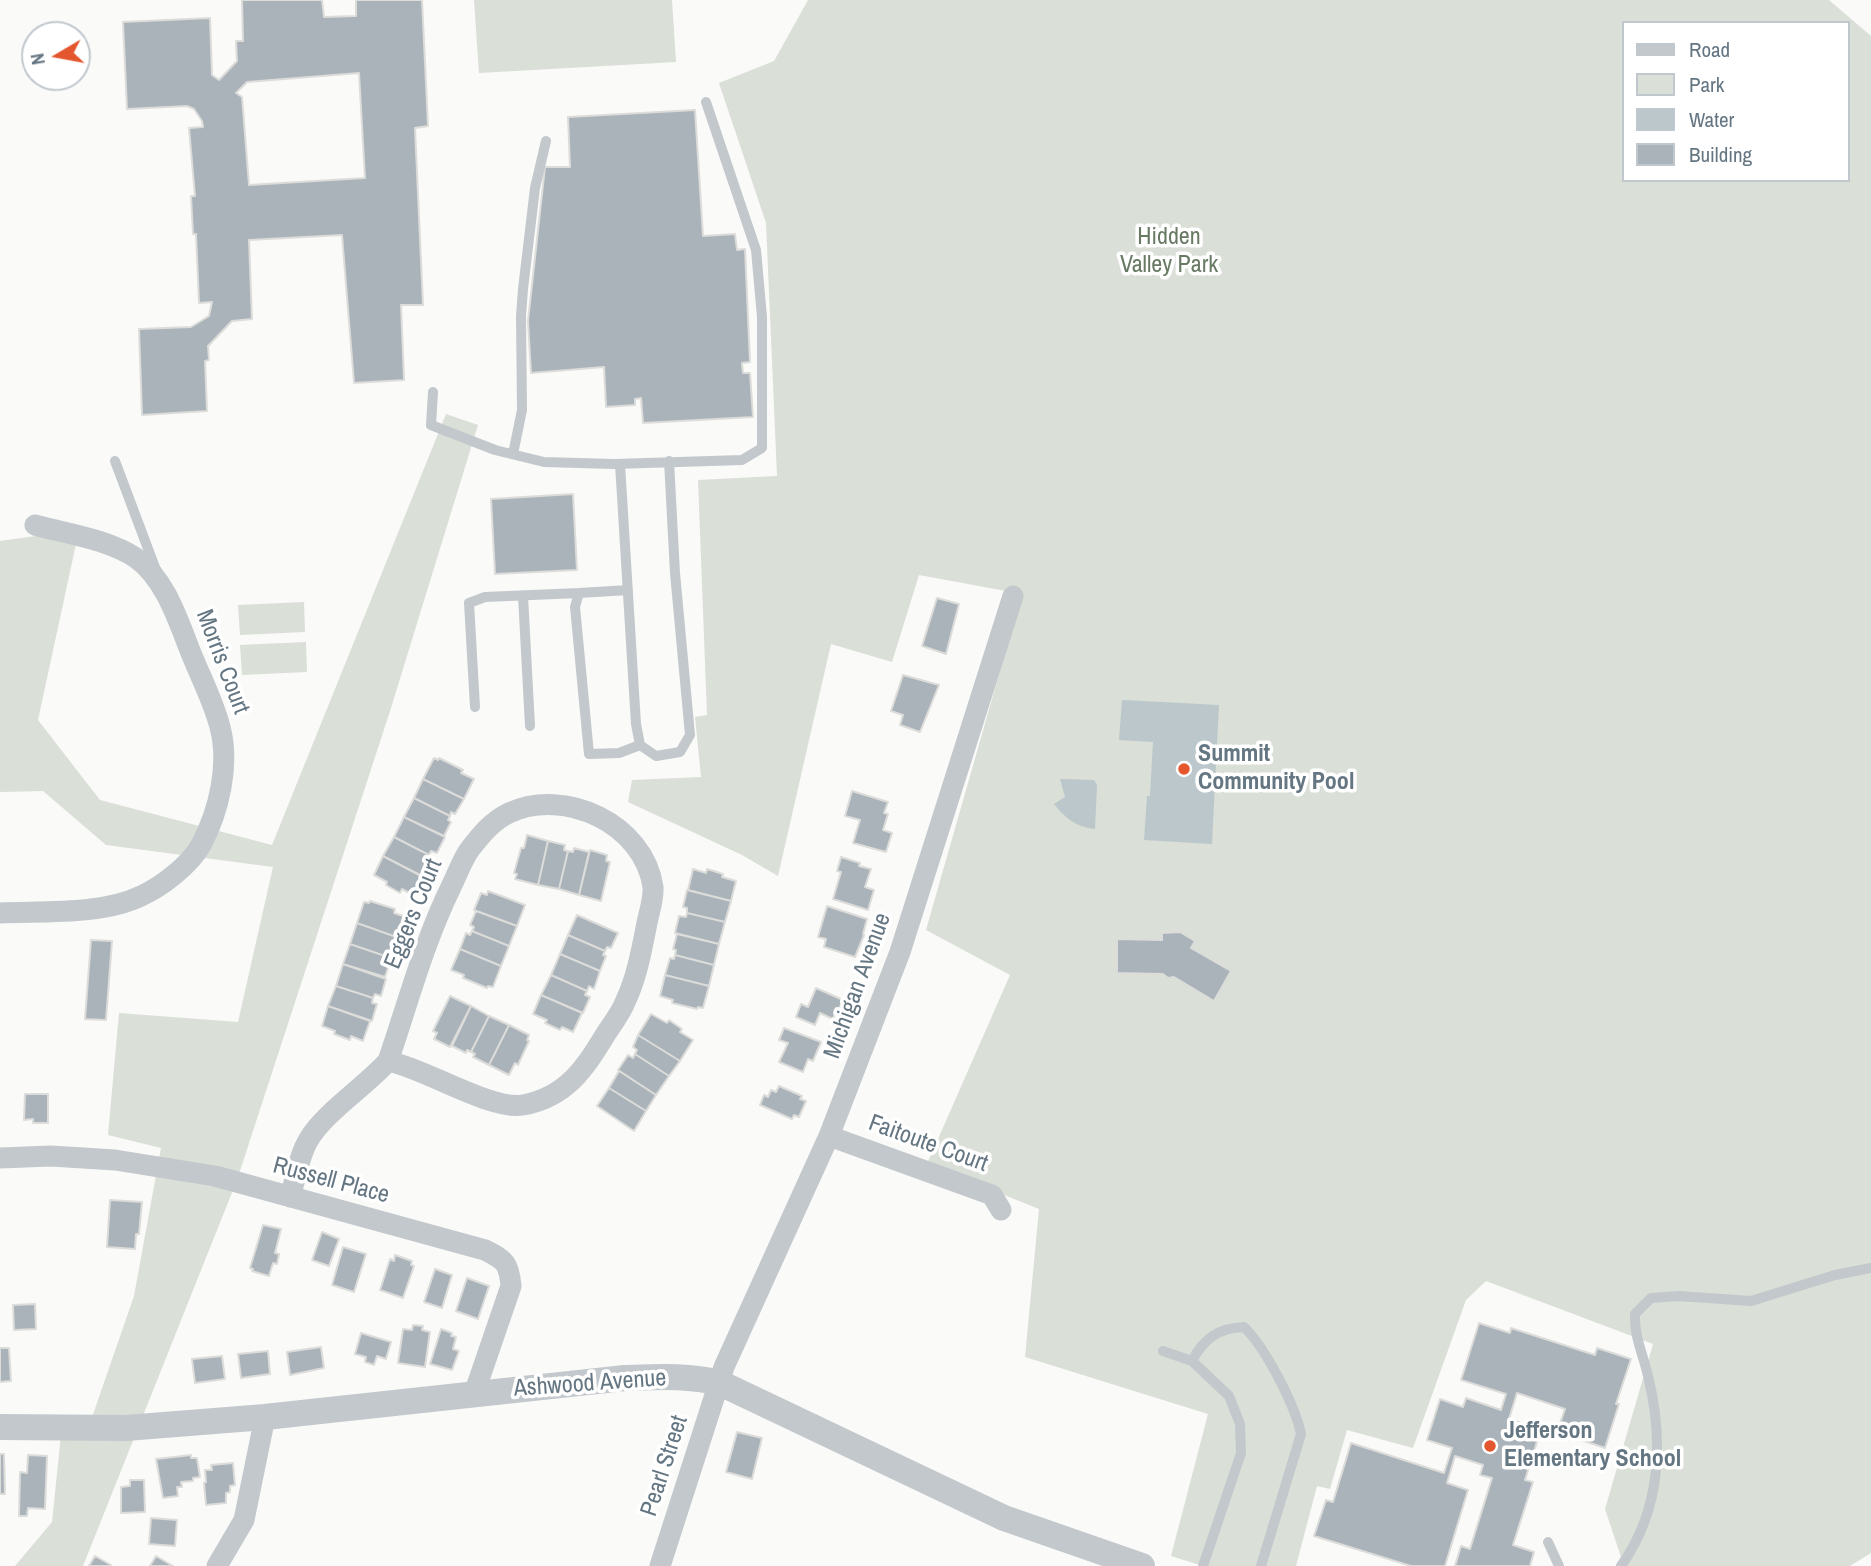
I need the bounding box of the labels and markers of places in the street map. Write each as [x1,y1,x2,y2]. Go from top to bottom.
place label: Summit Community Pool [1198,741,1354,797]
marker: Summit Community Pool [1176,761,1192,777]
place label: Jefferson Elementary School [1504,1418,1681,1474]
marker: Jefferson Elementary School [1482,1438,1498,1454]

